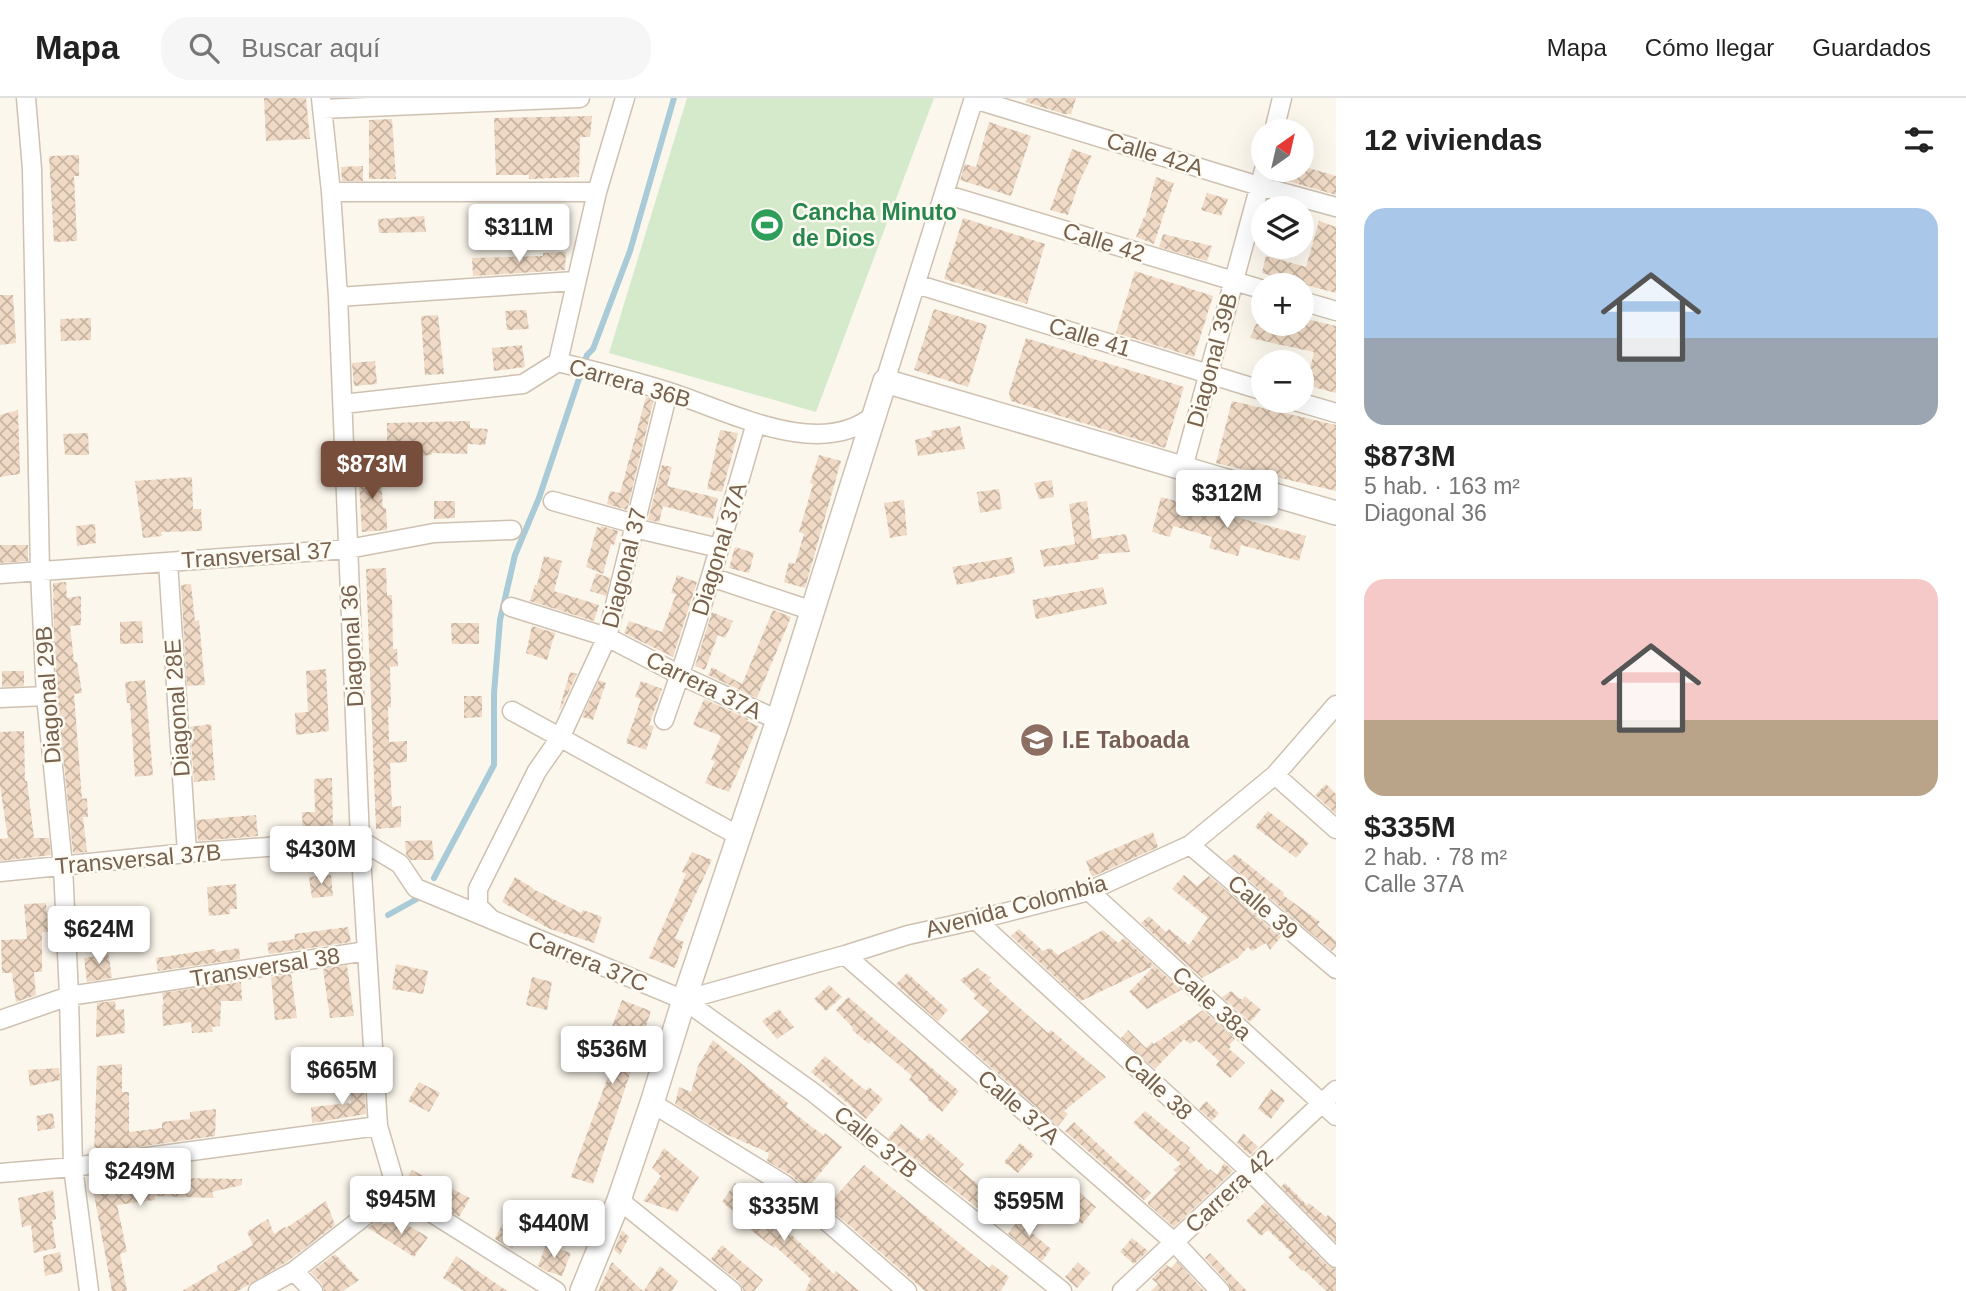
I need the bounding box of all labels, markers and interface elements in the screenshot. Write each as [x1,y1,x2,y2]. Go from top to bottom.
search box [161,17,651,80]
text: Mapa [35,29,119,66]
icon: search [185,29,223,67]
text: Buscar aquí [241,33,380,63]
text: Mapa [1547,34,1607,61]
text: Cómo llegar [1645,34,1774,61]
text: Guardados [1812,34,1931,61]
north arrow [1251,119,1314,182]
map controls [1251,119,1314,413]
icon: filters [1900,121,1938,159]
text: 12 viviendas [1364,123,1542,156]
street label: Calle 42A [1104,127,1207,181]
button: layers [1251,196,1314,259]
place label: Cancha Minuto de Dios [792,199,957,251]
pin: $311M [470,204,568,264]
sports icon: Cancha Minuto de Dios [748,206,786,244]
text: $311M [484,214,554,240]
street label: Calle 42 [1060,217,1148,267]
icon: home [1588,254,1714,380]
button: + [1251,273,1314,336]
street label: Diagonal 39B [1182,290,1242,430]
street label: Calle 41 [1046,312,1134,362]
button: − [1251,350,1314,413]
street label: Carrera 36B [566,353,694,413]
text: $873M [1364,439,1456,472]
pin: $873M [323,442,421,501]
text: $873M [337,451,407,477]
pin: $312M [1178,470,1276,530]
text: 5 hab. · 163 m² [1364,473,1520,499]
street label: Diagonal 37A [686,479,752,619]
text: $312M [1192,480,1262,506]
text: Diagonal 36 [1364,500,1487,526]
street label: Diagonal 37 [597,505,651,631]
street label: Transversal 37 [181,537,333,573]
street label: Diagonal 36 [336,584,368,708]
street label: Diagonal 29B [30,625,66,765]
icon: home [1588,625,1714,751]
street label: Diagonal 28E [159,638,195,778]
street label: Carrera 37A [642,646,767,724]
school or university icon: I.E Taboada [1018,721,1056,759]
place label: I.E Taboada [1062,727,1190,753]
text: $335M [1364,810,1456,843]
pin: $430M [272,826,370,886]
text: $430M [286,836,356,862]
street label: Transversal 37B [54,839,222,879]
text: 2 hab. · 78 m² [1364,844,1507,870]
street label: Avenida Colombia [923,869,1110,943]
street label: Calle 39 [1223,870,1303,944]
text: Calle 37A [1364,871,1464,897]
pin: $624M [50,906,148,966]
text: $624M [64,916,134,942]
street label: Carrera 37C [524,925,652,997]
street label: Transversal 38 [188,942,342,992]
street label: Calle 38a [1167,961,1257,1045]
pin: $536M [563,1026,661,1086]
text: $536M [577,1036,647,1062]
pin: $665M [293,1048,391,1107]
street label: Calle 38 [1118,1049,1198,1125]
text: $665M [307,1057,377,1083]
street label: Calle 37A [973,1064,1066,1150]
street label: Calle 37B [829,1101,923,1183]
street label: Carrera 42 [1180,1144,1278,1238]
pin: $249M [91,1148,189,1208]
text: $249M [105,1158,175,1184]
pin: $945M [352,1176,450,1236]
pin: $595M [980,1178,1078,1238]
pin: $335M [735,1184,833,1243]
text: $945M [366,1186,436,1212]
text: $595M [994,1188,1064,1214]
text: $335M [749,1193,819,1219]
pin: $440M [505,1200,603,1260]
text: $440M [519,1210,589,1236]

